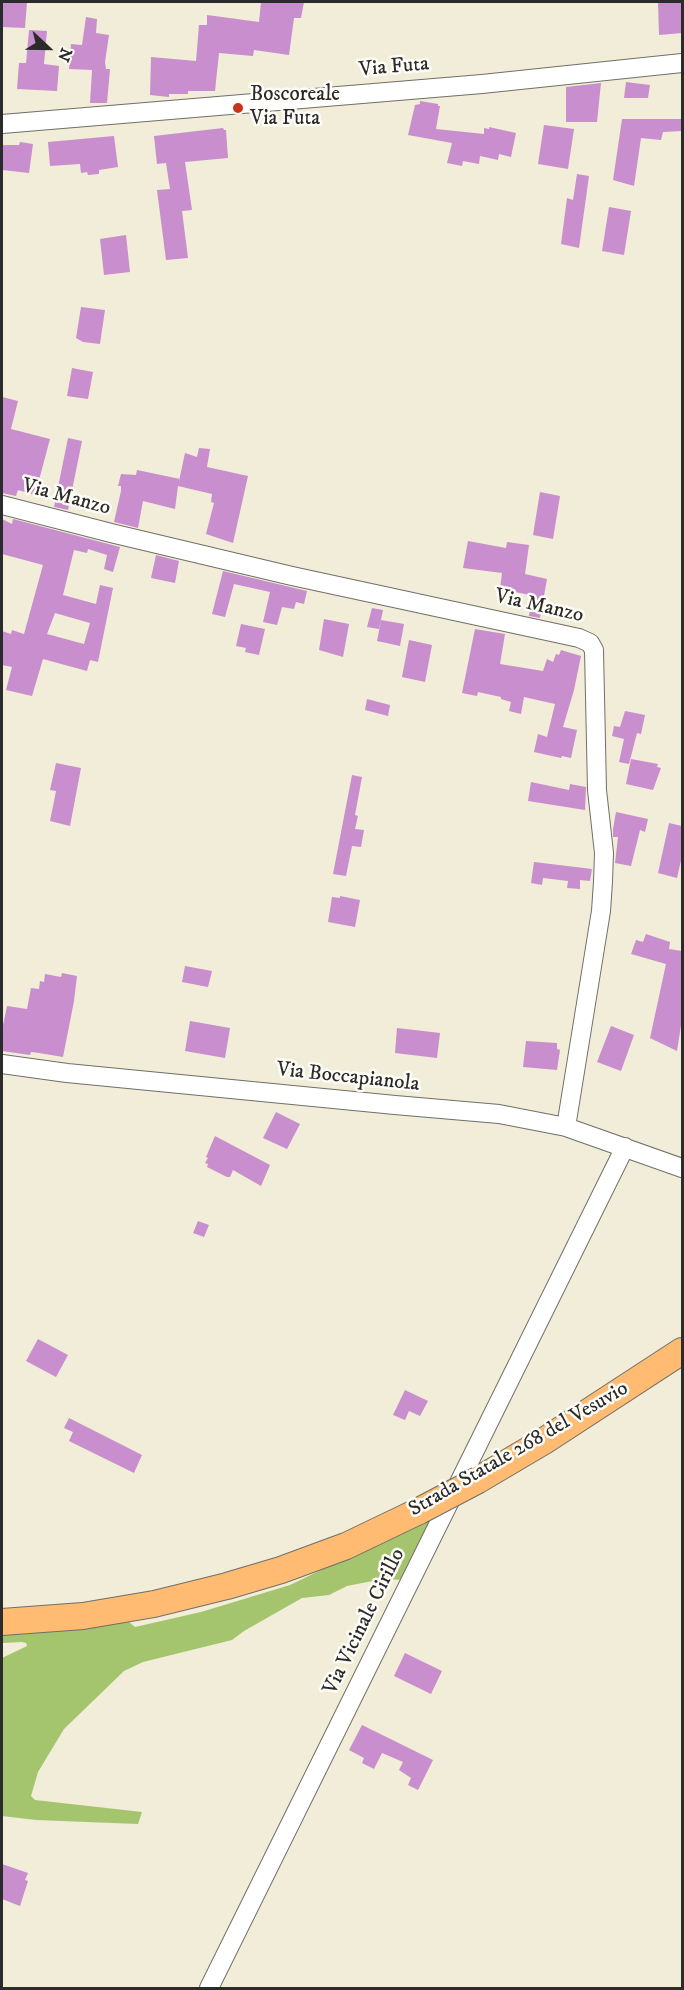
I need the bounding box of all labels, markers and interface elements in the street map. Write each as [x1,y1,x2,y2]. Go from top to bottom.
north arrow [18,18,78,78]
text: N [53,45,76,65]
street label: Via Futa [358,52,430,84]
place label: Boscoreale Via Futa [250,83,340,133]
marker: Boscoreale Via Futa [231,101,245,115]
street label: Via Manzo [19,474,113,522]
street label: Via Manzo [492,585,586,629]
street label: Via Boccapianola [275,1058,421,1098]
street label: Strada Statale 268 del Vesuvio [405,1377,633,1523]
street label: Via Vicinale Cirillo [319,1545,411,1699]

